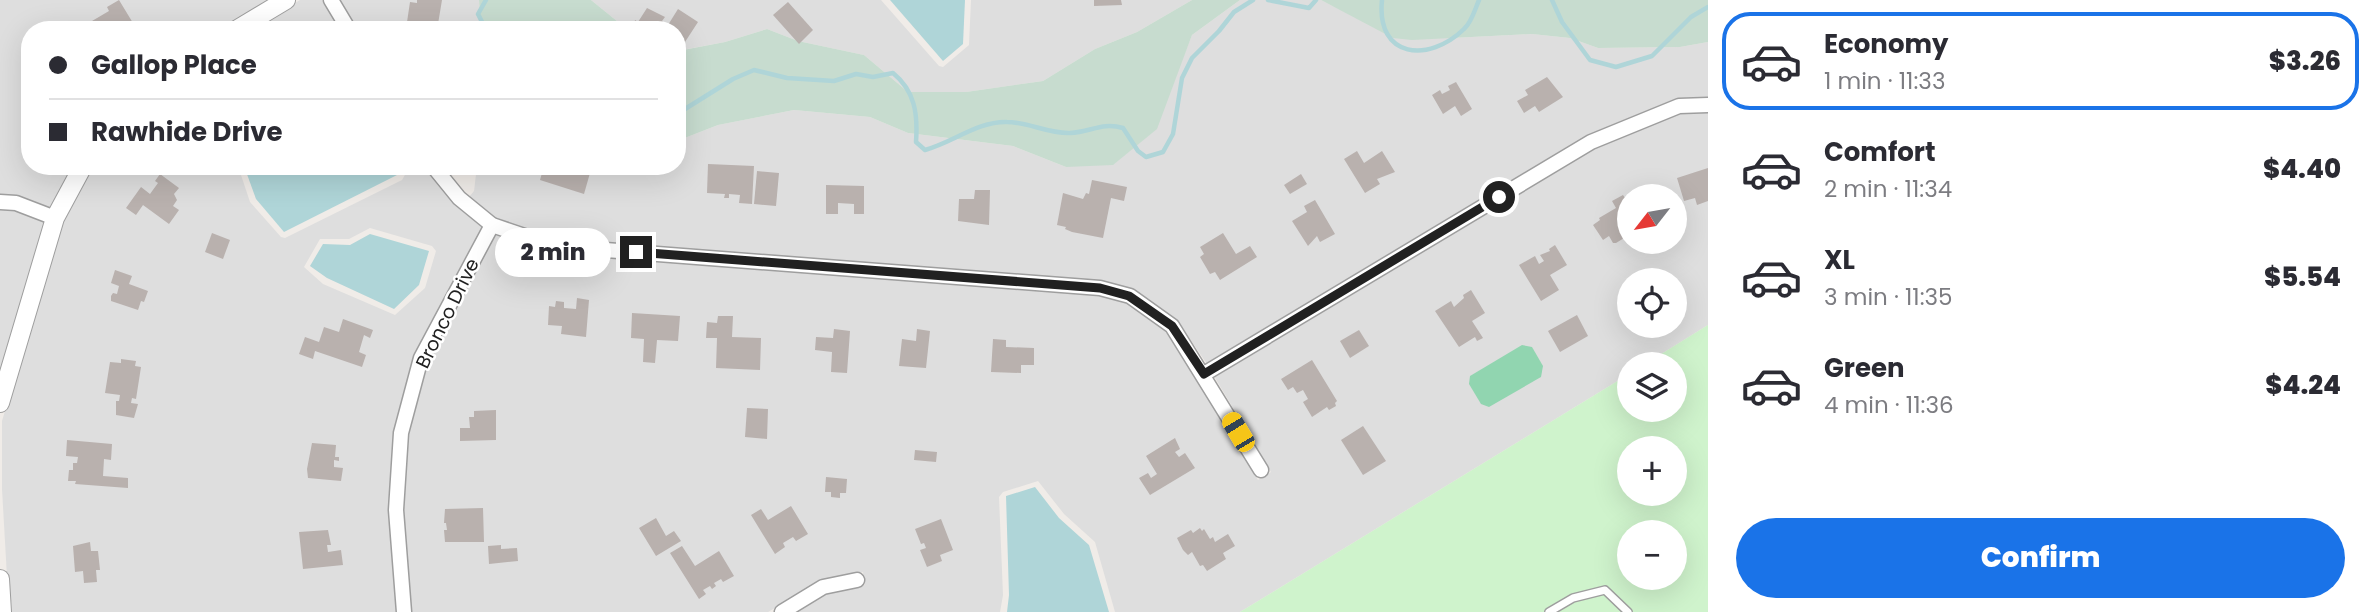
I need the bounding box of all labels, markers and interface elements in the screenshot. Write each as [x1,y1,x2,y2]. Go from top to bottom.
text: Economy [1824,26,1948,62]
icon: car [1740,30,1803,93]
text: $3.26 [2269,43,2341,79]
text: Gallop Place [91,47,257,83]
text: 1 min · 11:33 [1824,65,1945,97]
text: Rawhide Drive [91,114,283,150]
text: Comfort [1824,134,1936,170]
icon: car [1740,138,1803,201]
text: $4.40 [2263,151,2341,187]
text: 2 min · 11:34 [1824,173,1952,205]
route start [1483,181,1515,213]
north arrow [1617,184,1687,254]
map controls [1617,184,1687,590]
callout: 2 min [496,228,612,276]
text: 2 min [521,236,585,268]
route end [620,236,652,268]
text: XL [1824,242,1855,278]
icon: car [1740,246,1803,309]
street label: Bronco Drive [409,254,486,373]
text: $5.54 [2264,259,2341,295]
button: locate [1617,268,1687,338]
text: 3 min · 11:35 [1824,281,1953,313]
text: Green [1824,350,1905,386]
button: layers [1617,352,1687,422]
icon: car [1740,354,1803,417]
text: $4.24 [2265,367,2341,403]
text: 4 min · 11:36 [1824,389,1954,421]
car [1219,409,1258,455]
button: + [1617,436,1687,506]
button: Confirm [1736,518,2345,598]
button: − [1617,520,1687,590]

